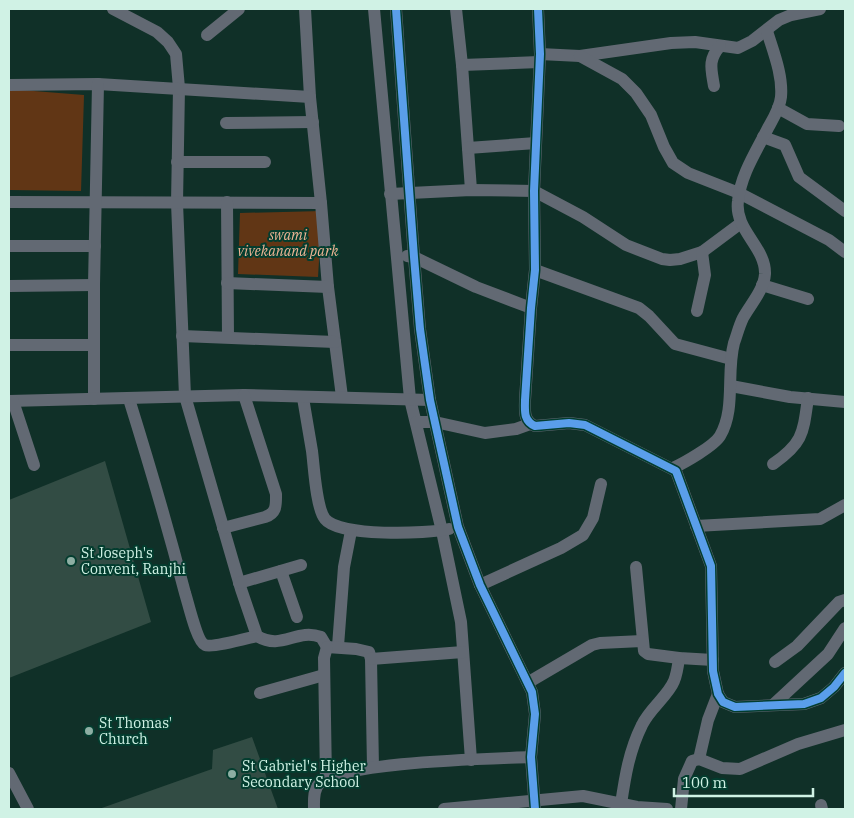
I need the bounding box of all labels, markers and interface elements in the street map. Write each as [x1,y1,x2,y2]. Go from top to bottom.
park label: swami vivekanand park [238,226,339,260]
place label: St Joseph's Convent, Ranjhi [81,544,186,578]
marker: St Joseph's Convent, Ranjhi [65,555,77,567]
place label: St Thomas' Church [99,714,172,748]
marker: St Thomas' Church [83,725,95,737]
place label: St Gabriel's Higher Secondary School [242,757,367,791]
scale bar [674,766,813,798]
marker: St Gabriel's Higher Secondary School [226,768,238,780]
text: 100 m [682,773,727,792]

